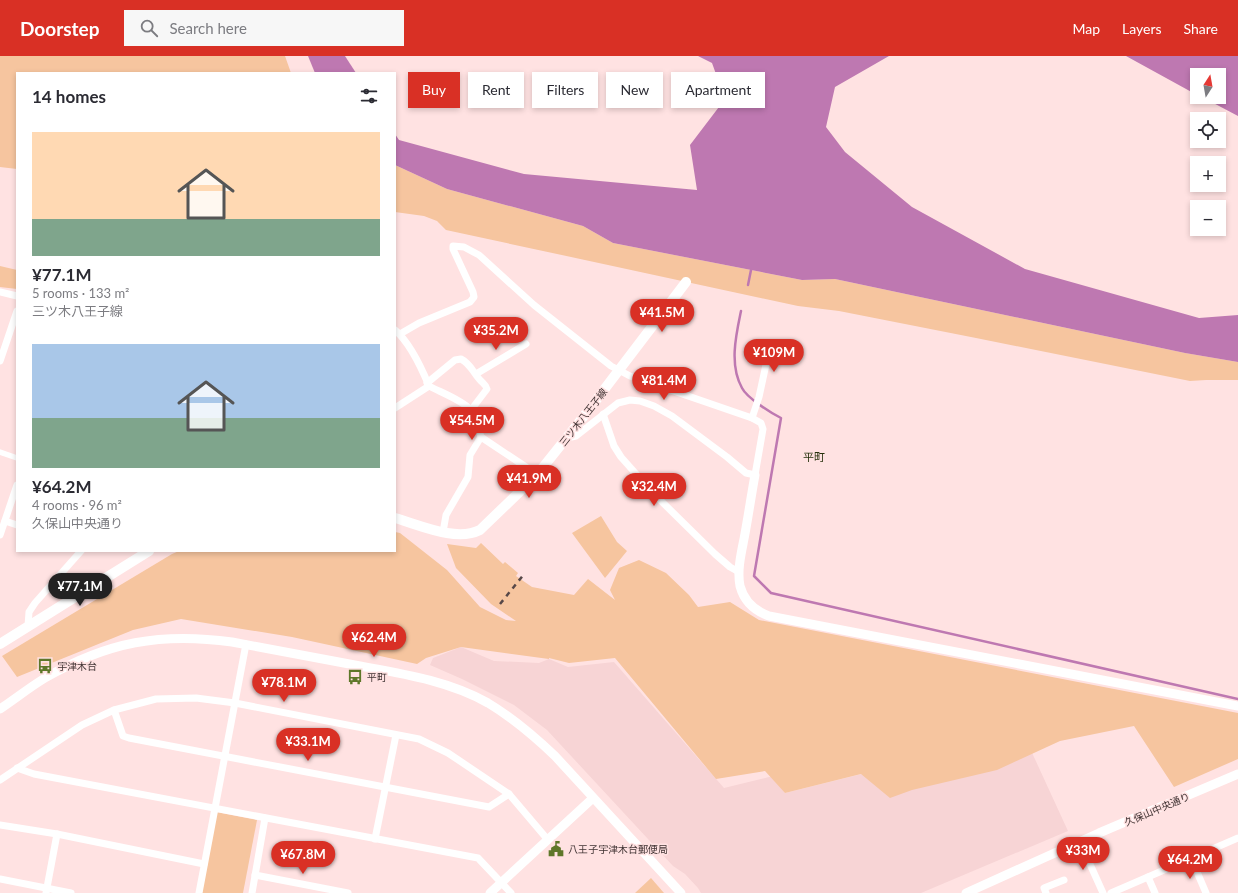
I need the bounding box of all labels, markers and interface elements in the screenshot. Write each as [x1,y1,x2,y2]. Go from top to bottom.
search box [124,10,404,46]
text: Doorstep [20,17,100,40]
icon: search [138,17,160,39]
text: Search here [170,19,247,37]
text: Map [1072,20,1100,37]
text: Layers [1122,20,1162,37]
text: Share [1184,20,1218,37]
north arrow [1190,68,1226,104]
map controls [1190,68,1226,236]
chip: Buy [408,72,460,108]
chip: Rent [468,72,524,108]
chip: Filters [532,72,598,108]
chip: New [606,72,663,108]
chip: Apartment [671,72,765,108]
icon: filters [358,85,380,107]
text: 14 homes [32,86,106,107]
button: locate [1190,112,1226,148]
button: + [1190,156,1226,192]
icon: home [170,158,242,230]
button: − [1190,200,1226,236]
text: ¥77.1M [32,264,92,285]
text: 5 rooms · 133 m² [32,285,129,301]
pin: ¥41.5M [629,299,695,333]
text: 三ツ木八王子線 [32,303,123,319]
text: ¥41.5M [639,304,685,320]
pin: ¥35.2M [463,317,529,351]
text: ¥35.2M [473,322,519,338]
pin: ¥109M [746,339,802,373]
text: ¥109M [753,344,795,360]
pin: ¥81.4M [631,367,697,401]
icon: home [170,370,242,442]
text: ¥81.4M [641,372,687,388]
street label: 三ツ木八王子線 [557,386,609,448]
pin: ¥54.5M [439,407,505,441]
text: ¥54.5M [449,412,495,428]
district label: 平町 [803,450,825,463]
pin: ¥41.9M [496,465,562,499]
text: ¥41.9M [506,470,552,486]
pin: ¥32.4M [621,473,687,507]
text: ¥64.2M [32,476,92,497]
text: ¥32.4M [631,478,677,494]
text: 4 rooms · 96 m² [32,497,122,513]
text: 久保山中央通り [32,515,123,531]
pin: ¥77.1M [47,573,113,607]
text: ¥77.1M [57,578,103,594]
pin: ¥62.4M [341,624,407,658]
text: ¥62.4M [351,629,397,645]
bus stop icon: 宇津木台 [36,657,54,675]
place label: 宇津木台 [57,660,97,672]
bus stop icon: 平町 [346,668,364,686]
pin: ¥78.1M [251,669,317,703]
place label: 平町 [367,671,387,683]
text: ¥78.1M [261,674,307,690]
pin: ¥33.1M [275,728,341,762]
text: ¥33.1M [285,733,331,749]
street label: 久保山中央通り [1122,790,1192,828]
pin: ¥33M [1059,837,1107,871]
public building icon: 八王子宇津木台郵便局 [547,840,565,858]
pin: ¥67.8M [270,841,336,875]
text: ¥33M [1066,842,1100,858]
place label: 八王子宇津木台郵便局 [568,843,668,855]
text: ¥67.8M [280,846,326,862]
pin: ¥64.2M [1157,846,1223,880]
text: ¥64.2M [1167,851,1213,867]

